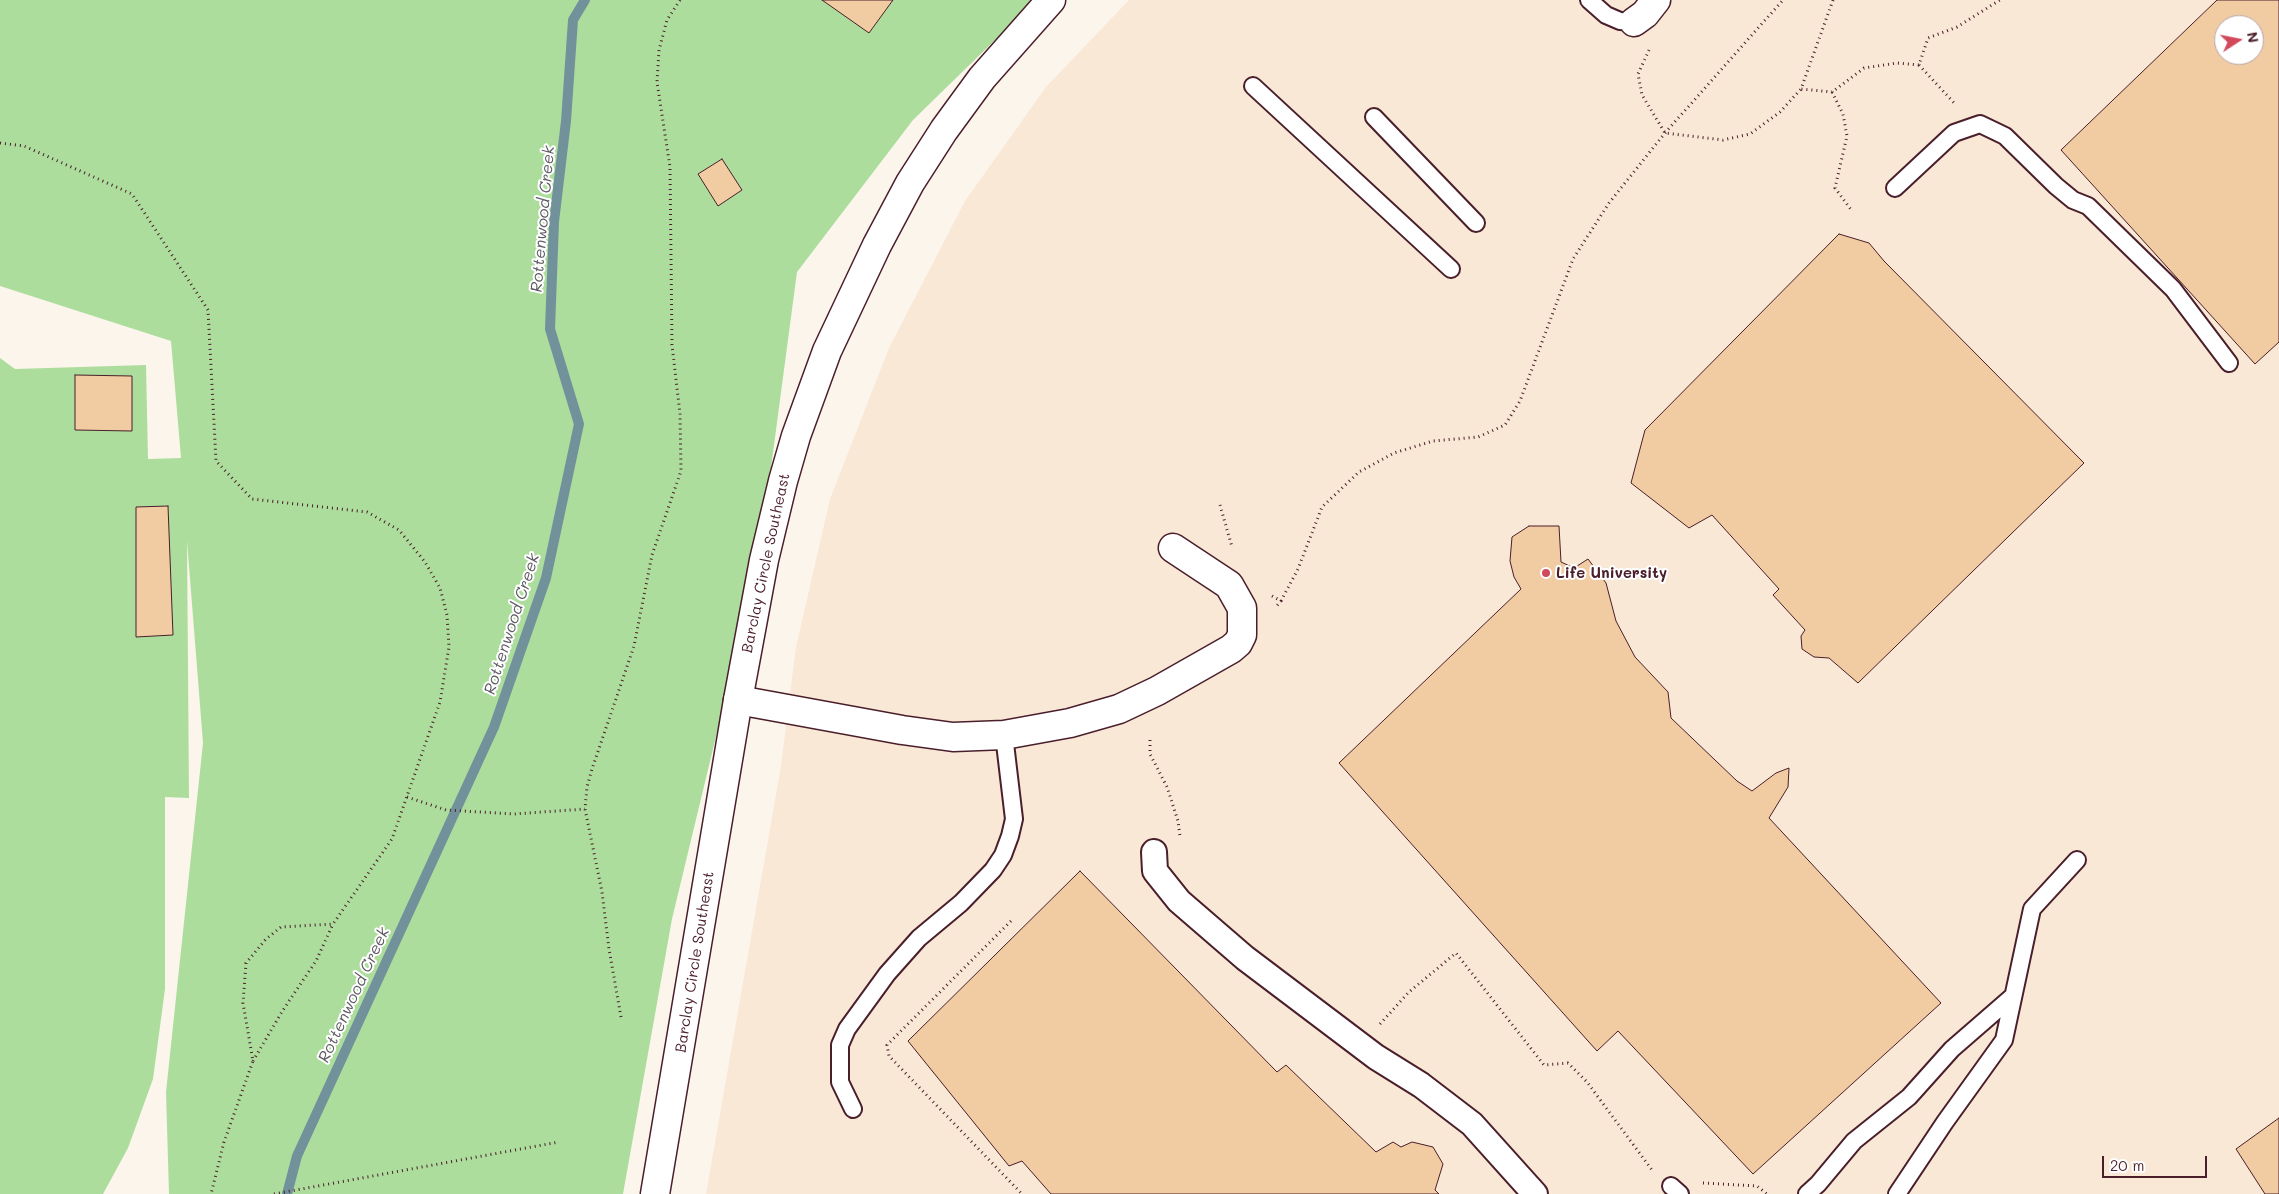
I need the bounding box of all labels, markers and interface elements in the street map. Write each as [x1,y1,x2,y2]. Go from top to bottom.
north arrow [2214,15,2264,65]
text: N [2243,30,2264,44]
water label: Rottenwood Creek [527,145,559,293]
street label: Barclay Circle Southeast [738,471,794,655]
water label: Rottenwood Creek [480,551,544,697]
place label: Life University [1556,564,1667,582]
marker: Life University [1540,567,1552,579]
street label: Barclay Circle Southeast [672,870,718,1054]
water label: Rottenwood Creek [314,924,394,1066]
scale bar [2104,1146,2209,1178]
text: 20 m [2110,1155,2144,1175]

